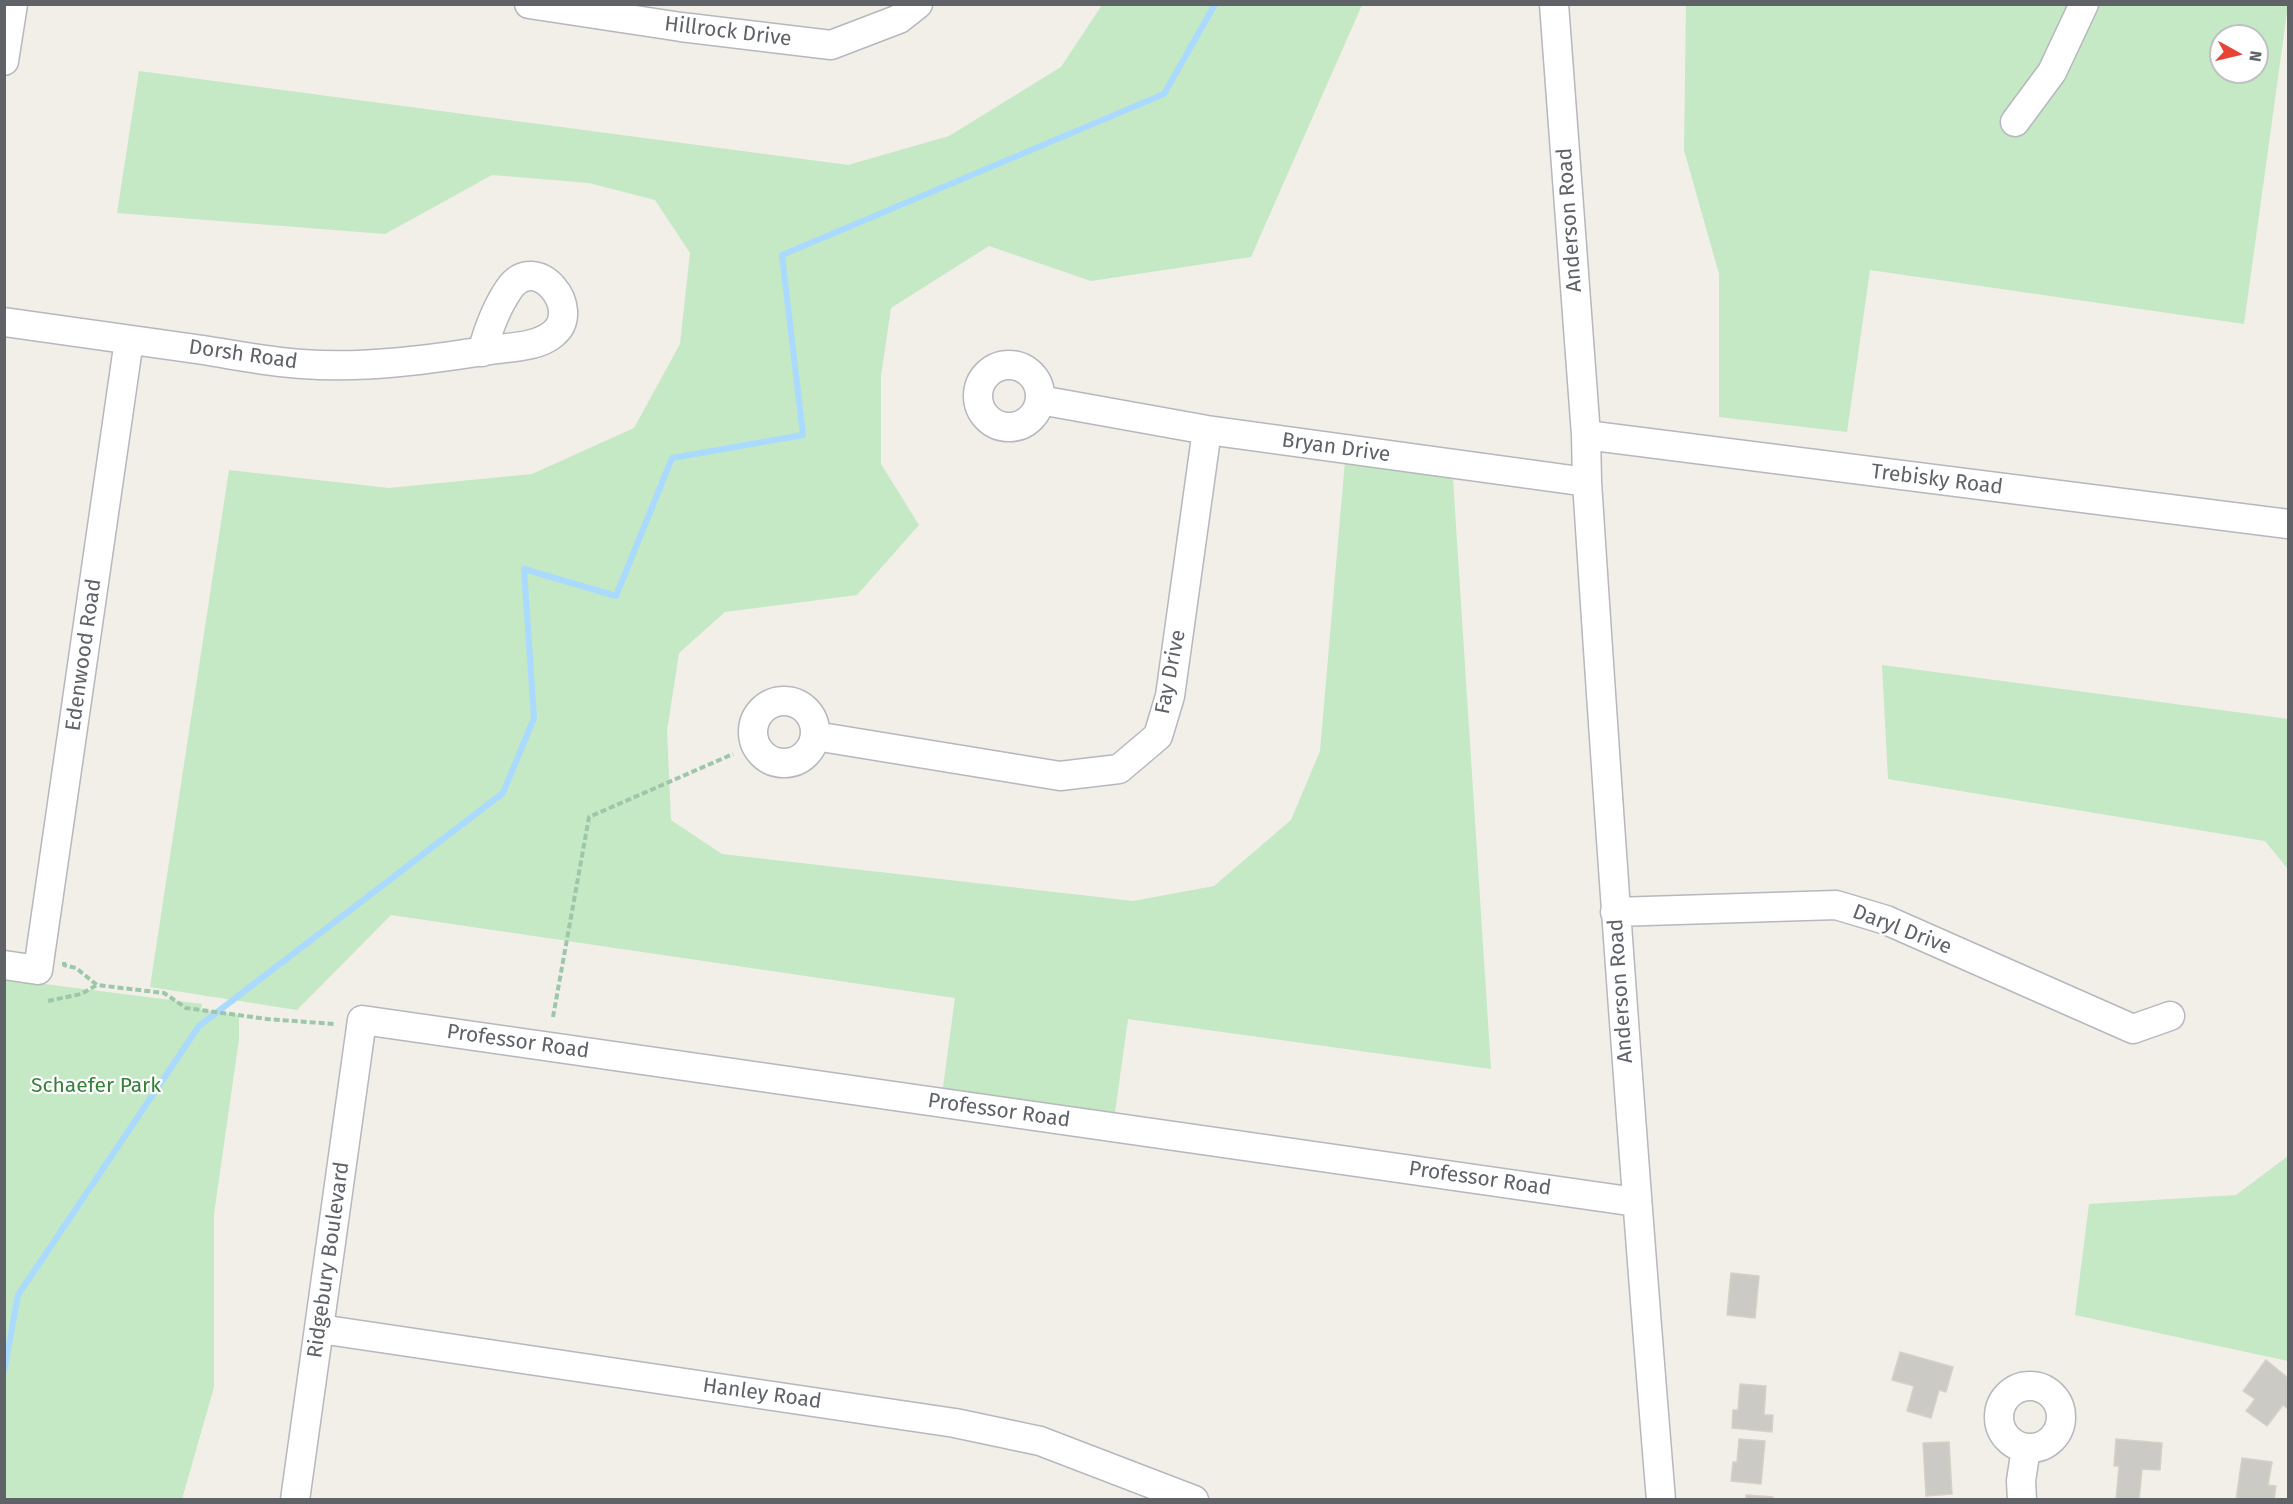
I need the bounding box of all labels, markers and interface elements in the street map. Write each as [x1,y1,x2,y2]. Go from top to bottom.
street label: Hillrock Drive [663,12,793,52]
north arrow [2209,24,2269,84]
text: N [2245,50,2265,63]
street label: Anderson Road [1552,147,1588,293]
street label: Dorsh Road [187,335,299,375]
street label: Bryan Drive [1280,428,1392,468]
street label: Trebisky Road [1870,459,2004,501]
street label: Edenwood Road [61,577,107,733]
street label: Fay Drive [1150,628,1192,716]
street label: Daryl Drive [1849,900,1955,960]
street label: Anderson Road [1603,918,1639,1064]
street label: Professor Road [445,1020,591,1064]
park label: Schaefer Park [31,1073,161,1099]
street label: Professor Road [926,1089,1072,1133]
street label: Professor Road [1407,1157,1553,1201]
street label: Ridgebury Boulevard [303,1160,355,1360]
street label: Hanley Road [701,1373,823,1415]

